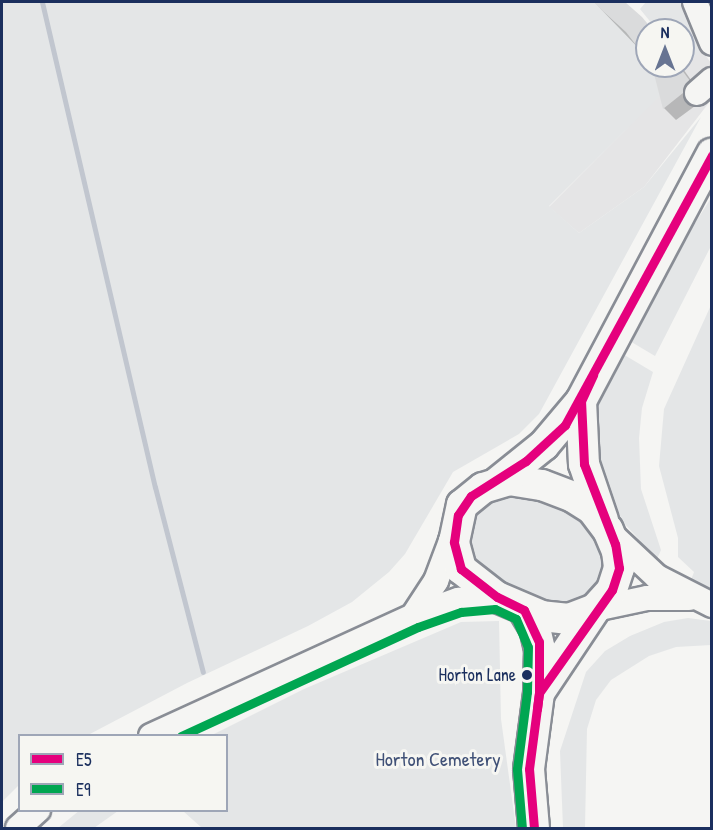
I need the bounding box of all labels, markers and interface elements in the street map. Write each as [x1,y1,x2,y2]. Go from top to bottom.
north arrow [635,18,695,78]
text: N [661,21,669,43]
place label: Horton Lane [439,664,516,686]
marker: Horton Lane [521,669,533,681]
legend [18,734,228,812]
park label: Horton Cemetery [375,746,501,770]
text: E5 [76,747,92,772]
text: E9 [76,777,91,802]

